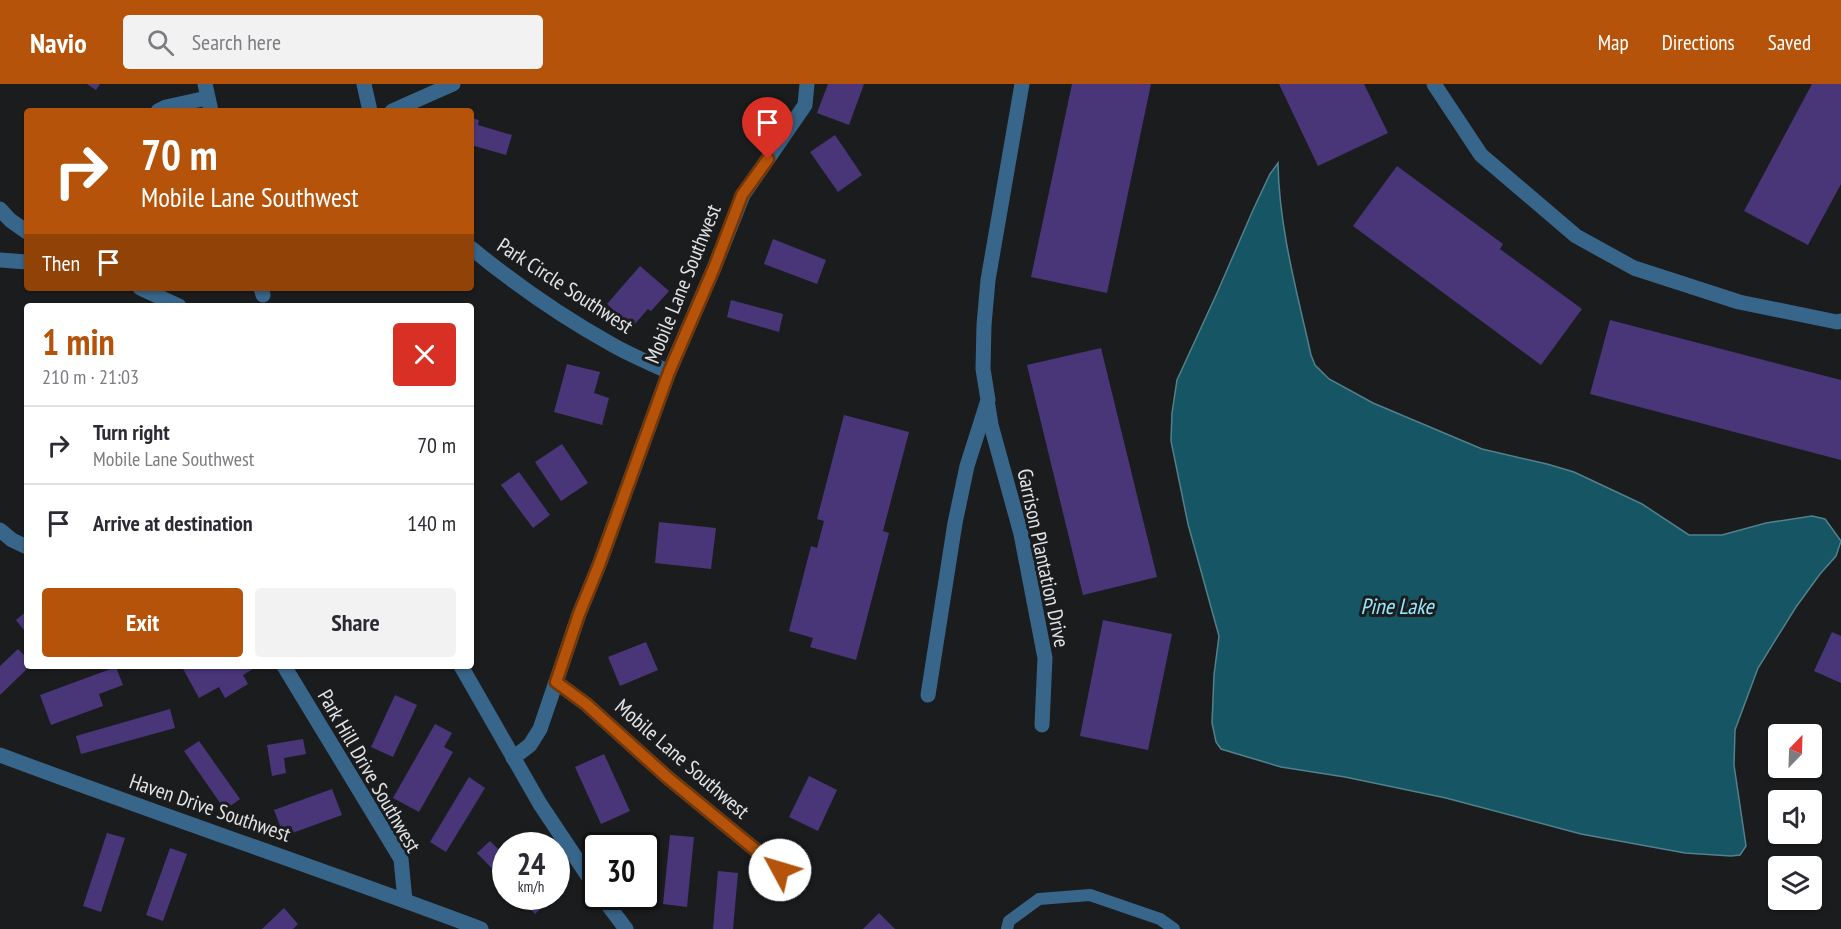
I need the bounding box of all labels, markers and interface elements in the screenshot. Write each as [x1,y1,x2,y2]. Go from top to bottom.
search box [123,15,543,69]
text: Navio [30,24,87,61]
icon: search [144,26,177,59]
text: Search here [192,28,281,56]
text: Map [1598,29,1629,56]
text: Directions [1662,29,1735,56]
text: Saved [1768,29,1811,56]
pin [742,97,793,159]
icon: arrive [751,106,784,139]
text: 70 m [141,127,218,182]
icon: right [42,132,120,210]
text: Mobile Lane Southwest [141,180,359,214]
street label: Mobile Lane Southwest [638,200,727,367]
street label: Park Circle Southwest [492,232,638,340]
icon: arrive [92,246,125,279]
text: Then [42,249,80,277]
text: 1 min [42,318,115,365]
button: close [393,323,456,386]
text: 210 m · 21:03 [42,364,139,390]
text: Turn right [93,418,170,446]
icon: right [42,429,75,462]
text: 70 m [417,431,456,459]
text: Mobile Lane Southwest [93,446,254,472]
street label: Garrison Plantation Drive [1011,466,1076,650]
icon: arrive [42,507,75,540]
text: Arrive at destination [93,509,253,537]
text: 140 m [407,509,456,537]
button: Exit [42,588,243,657]
button: Share [255,588,456,657]
water label: Pine Lake [1360,592,1435,620]
street label: Park Hill Drive Southwest [312,684,427,857]
street label: Mobile Lane Southwest [610,693,755,824]
north arrow [1768,724,1822,778]
map controls [1768,724,1822,910]
street label: Haven Drive Southwest [126,767,295,848]
button: sound [1768,790,1822,844]
speed limit sign: 30 [582,832,660,910]
position arrow [748,838,812,902]
text: 24 [517,844,545,883]
button: layers [1768,856,1822,910]
text: km/h [518,877,544,896]

